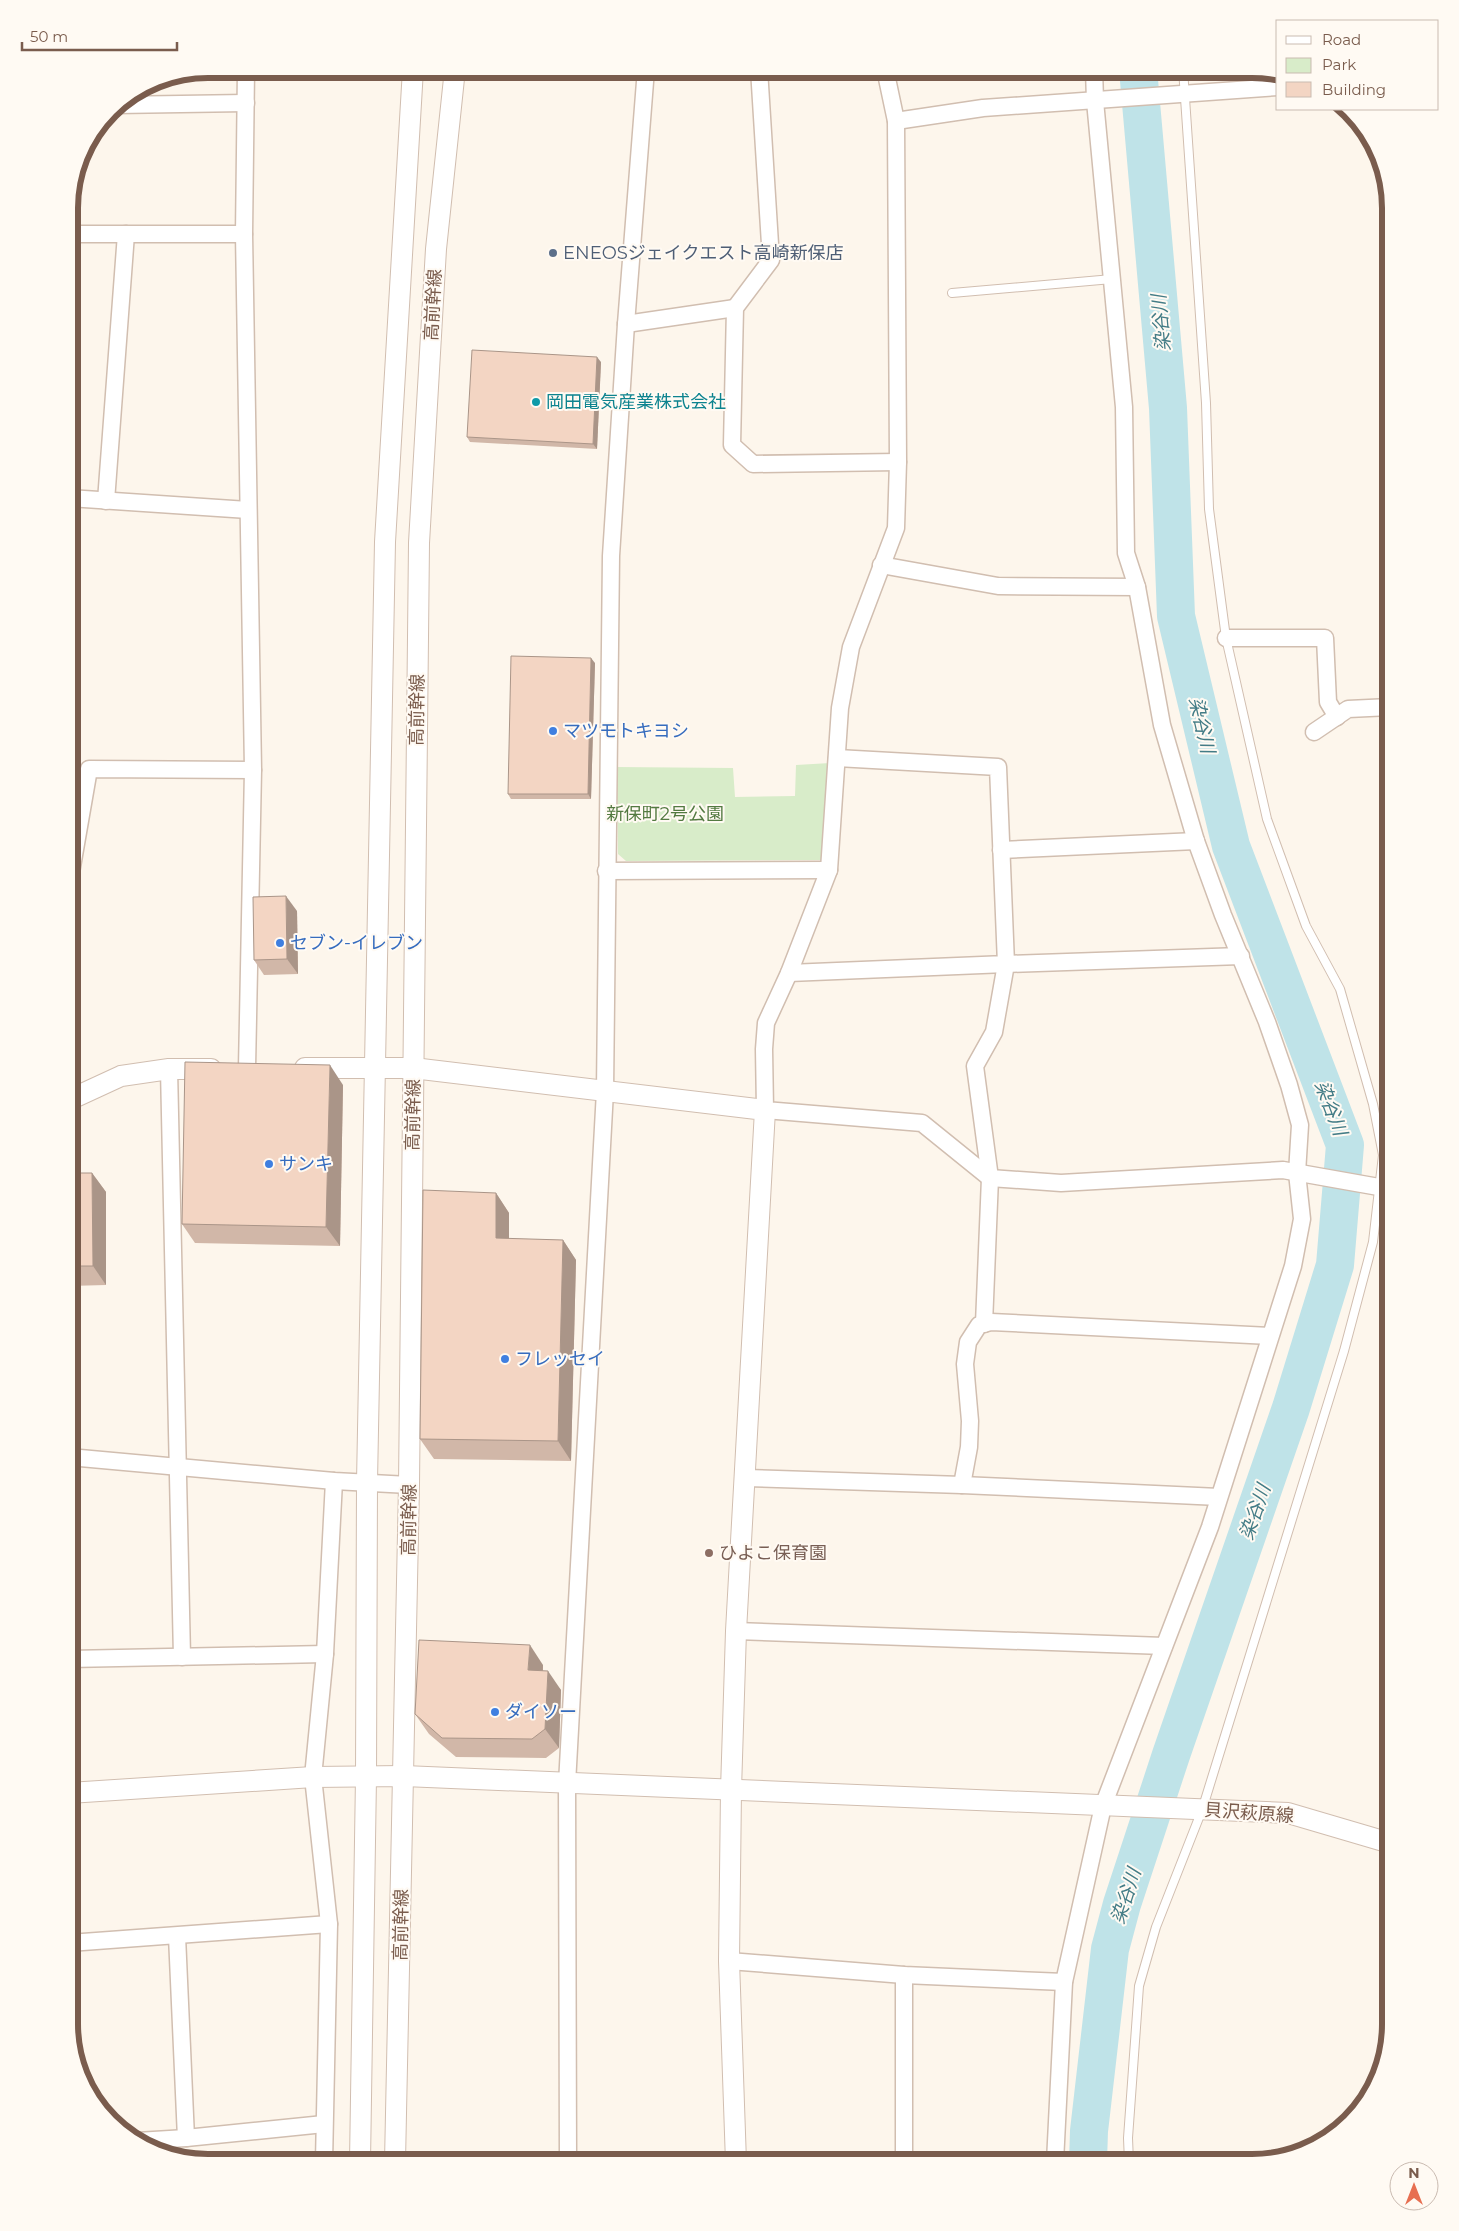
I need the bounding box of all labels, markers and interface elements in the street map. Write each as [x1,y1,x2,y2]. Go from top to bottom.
scale bar [22,20,178,52]
legend [1276,20,1439,110]
text: 50 m [30,27,68,46]
text: Road [1322,30,1361,49]
text: Park [1322,55,1356,74]
text: Building [1322,80,1386,99]
place label: ENEOSジェイクエスト高崎新保店 [563,242,844,264]
marker: ENEOSジェイクエスト高崎新保店 [547,247,559,259]
street label: 高前幹線 [420,268,446,342]
water label: 染谷川 [1147,292,1175,352]
place label: 岡田電気産業株式会社 [546,391,726,413]
marker: 岡田電気産業株式会社 [530,396,542,408]
street label: 高前幹線 [405,674,429,746]
water label: 染谷川 [1184,695,1220,757]
place label: マツモトキヨシ [563,720,689,742]
marker: マツモトキヨシ [547,725,559,737]
park label: 新保町2号公園 [606,803,724,825]
place label: セブン-イレブン [290,932,423,954]
marker: セブン-イレブン [274,937,286,949]
water label: 染谷川 [1310,1077,1353,1141]
street label: 高前幹線 [401,1079,425,1151]
place label: サンキ [279,1153,333,1175]
marker: サンキ [263,1158,275,1170]
place label: フレッセイ [515,1348,605,1370]
marker: フレッセイ [499,1353,511,1365]
water label: 染谷川 [1235,1479,1276,1543]
street label: 高前幹線 [397,1484,421,1556]
place label: ひよこ保育園 [719,1542,827,1564]
marker: ひよこ保育園 [703,1547,715,1559]
place label: ダイソー [505,1701,577,1723]
marker: ダイソー [489,1706,501,1718]
street label: 貝沢萩原線 [1203,1799,1295,1827]
water label: 染谷川 [1106,1863,1146,1927]
street label: 高前幹線 [389,1889,413,1961]
north arrow [1389,2161,1439,2211]
text: N [1408,2164,1420,2182]

